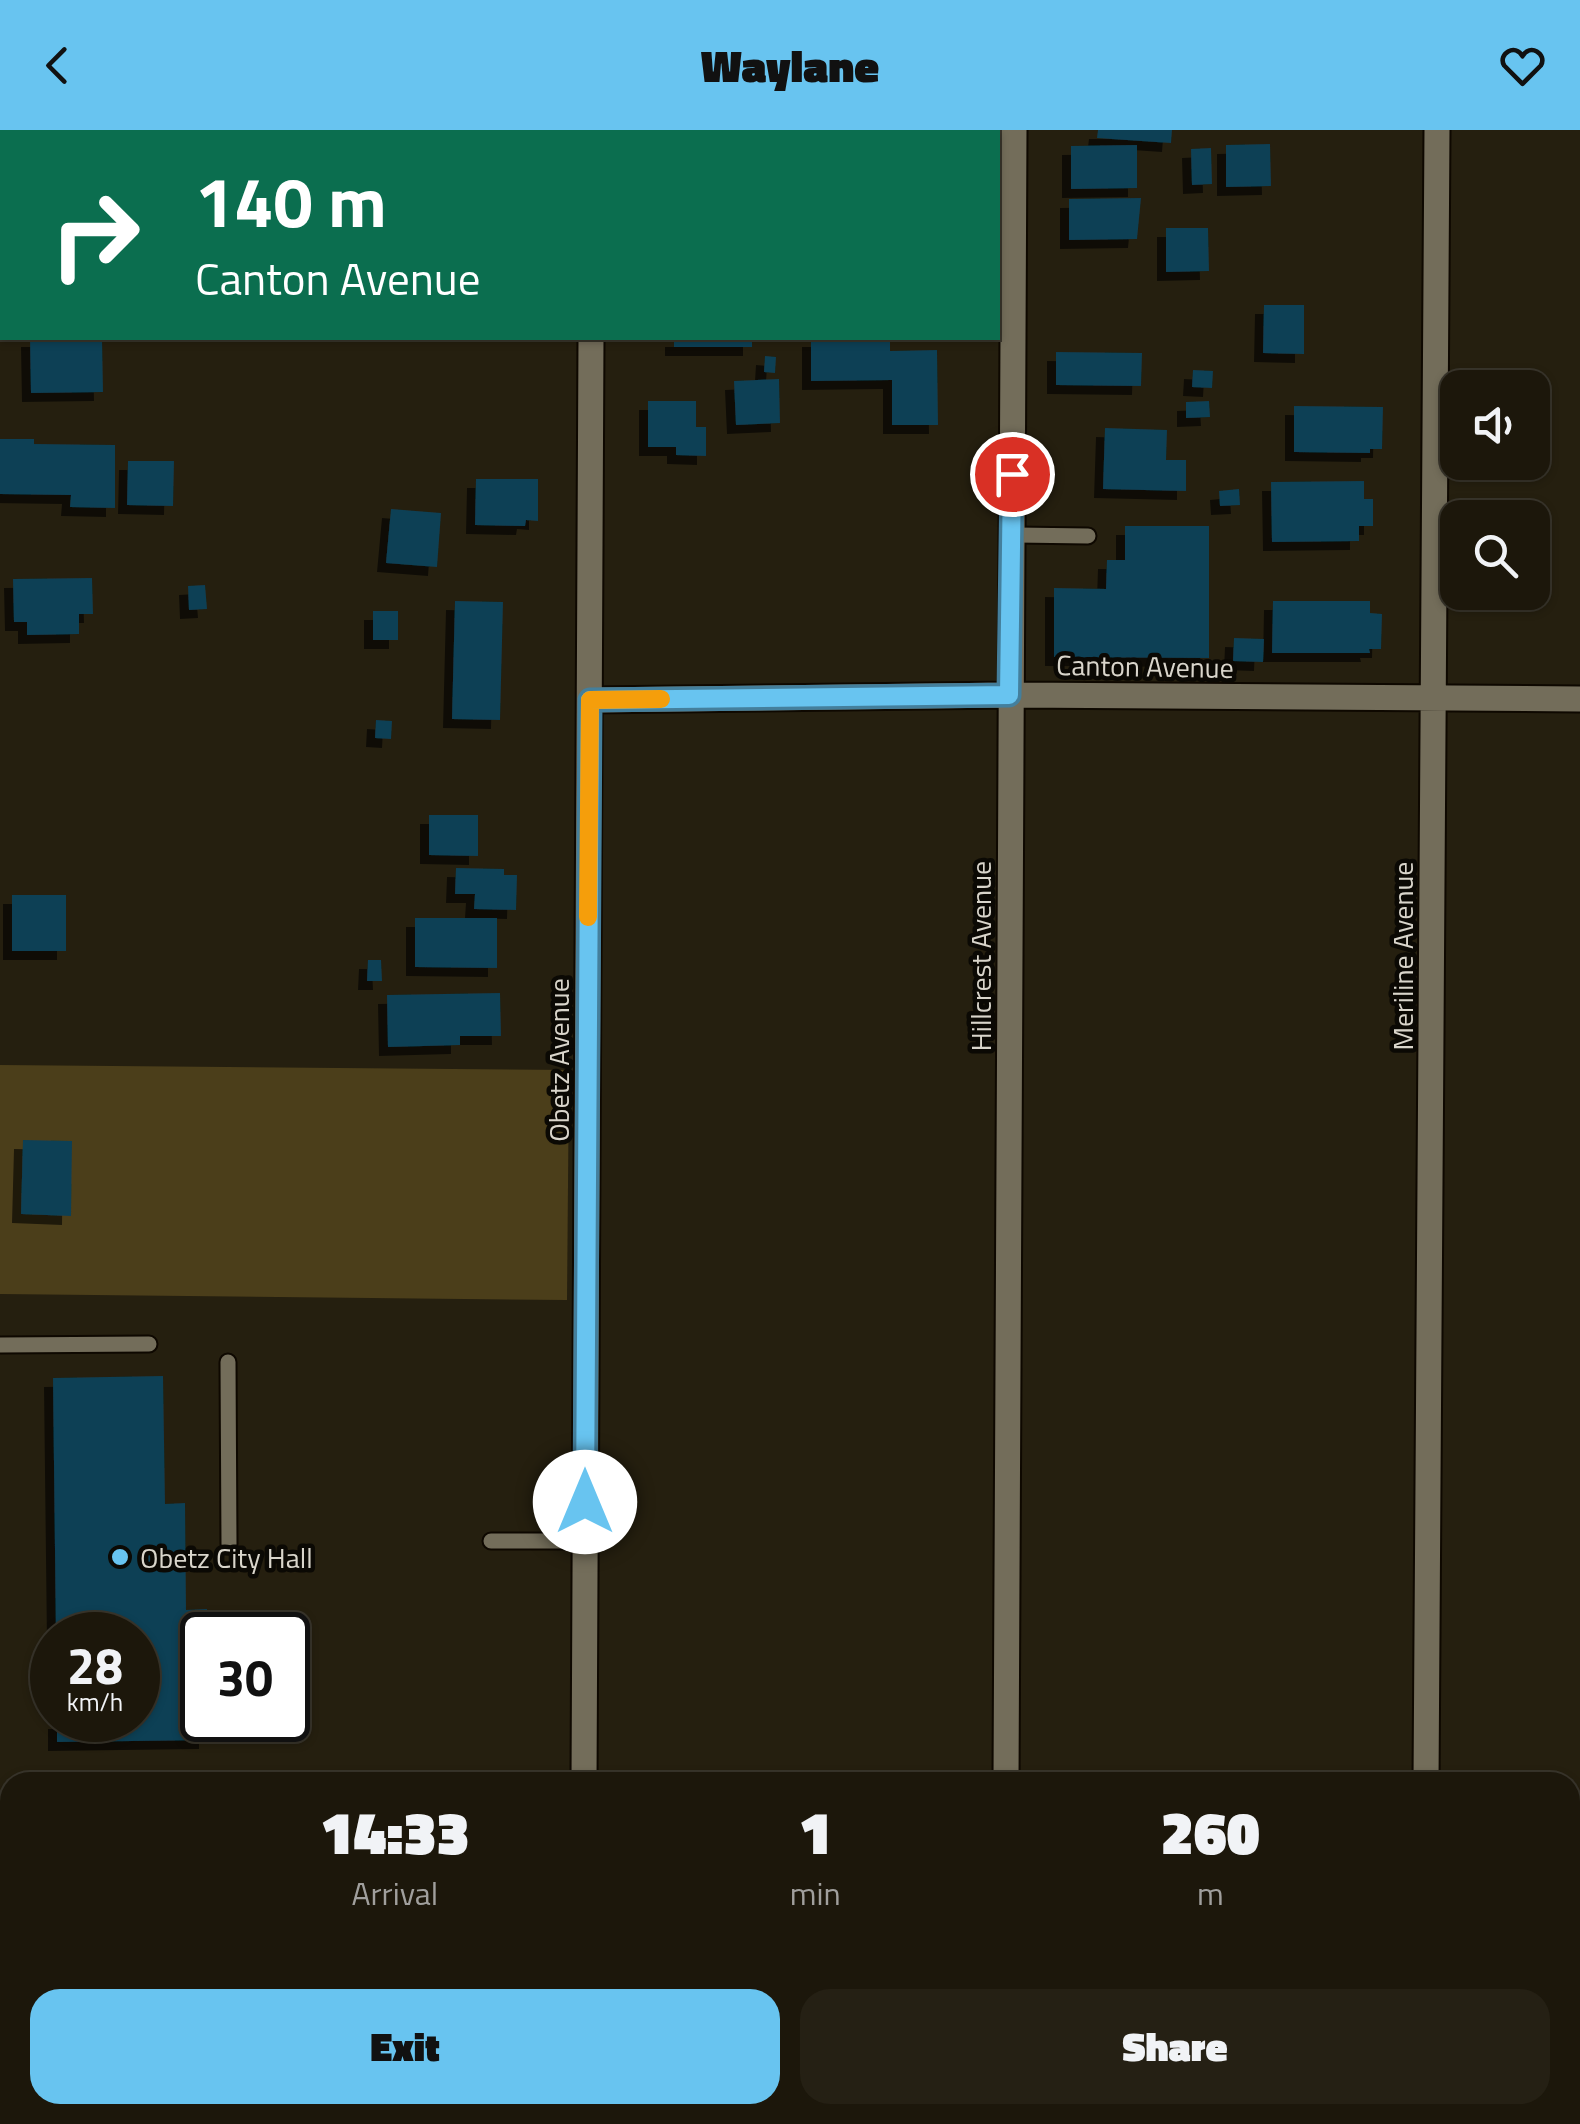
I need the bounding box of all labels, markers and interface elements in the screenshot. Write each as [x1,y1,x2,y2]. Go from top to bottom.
text: Waylane [701,31,879,99]
icon: back [30,38,85,93]
icon: heart [1495,38,1550,93]
text: 140 m [195,148,387,254]
icon: right [30,170,160,300]
text: Canton Avenue [195,244,480,312]
map controls [1440,370,1550,610]
button: sound [1440,370,1550,480]
pin [970,432,1055,517]
icon: arrive [985,447,1040,502]
button: search [1440,500,1550,610]
street label: Canton Avenue [1056,643,1234,689]
street label: Hillcrest Avenue [959,861,1002,1051]
street label: Meriline Avenue [1381,862,1424,1050]
street label: Obetz Avenue [537,978,580,1142]
position arrow [533,1450,637,1554]
place label: Obetz City Hall [140,1536,313,1579]
marker: Obetz City Hall [109,1546,131,1568]
speed limit sign: 30 [180,1612,310,1742]
text: 28 [67,1627,123,1703]
text: km/h [67,1683,123,1721]
text: 14:33 [320,1786,469,1877]
text: 1 [799,1786,832,1877]
text: 260 [1161,1786,1260,1877]
text: Arrival [351,1869,438,1917]
text: min [790,1869,841,1917]
text: m [1197,1869,1224,1917]
button: Exit [30,1989,780,2104]
button: Share [800,1989,1550,2104]

